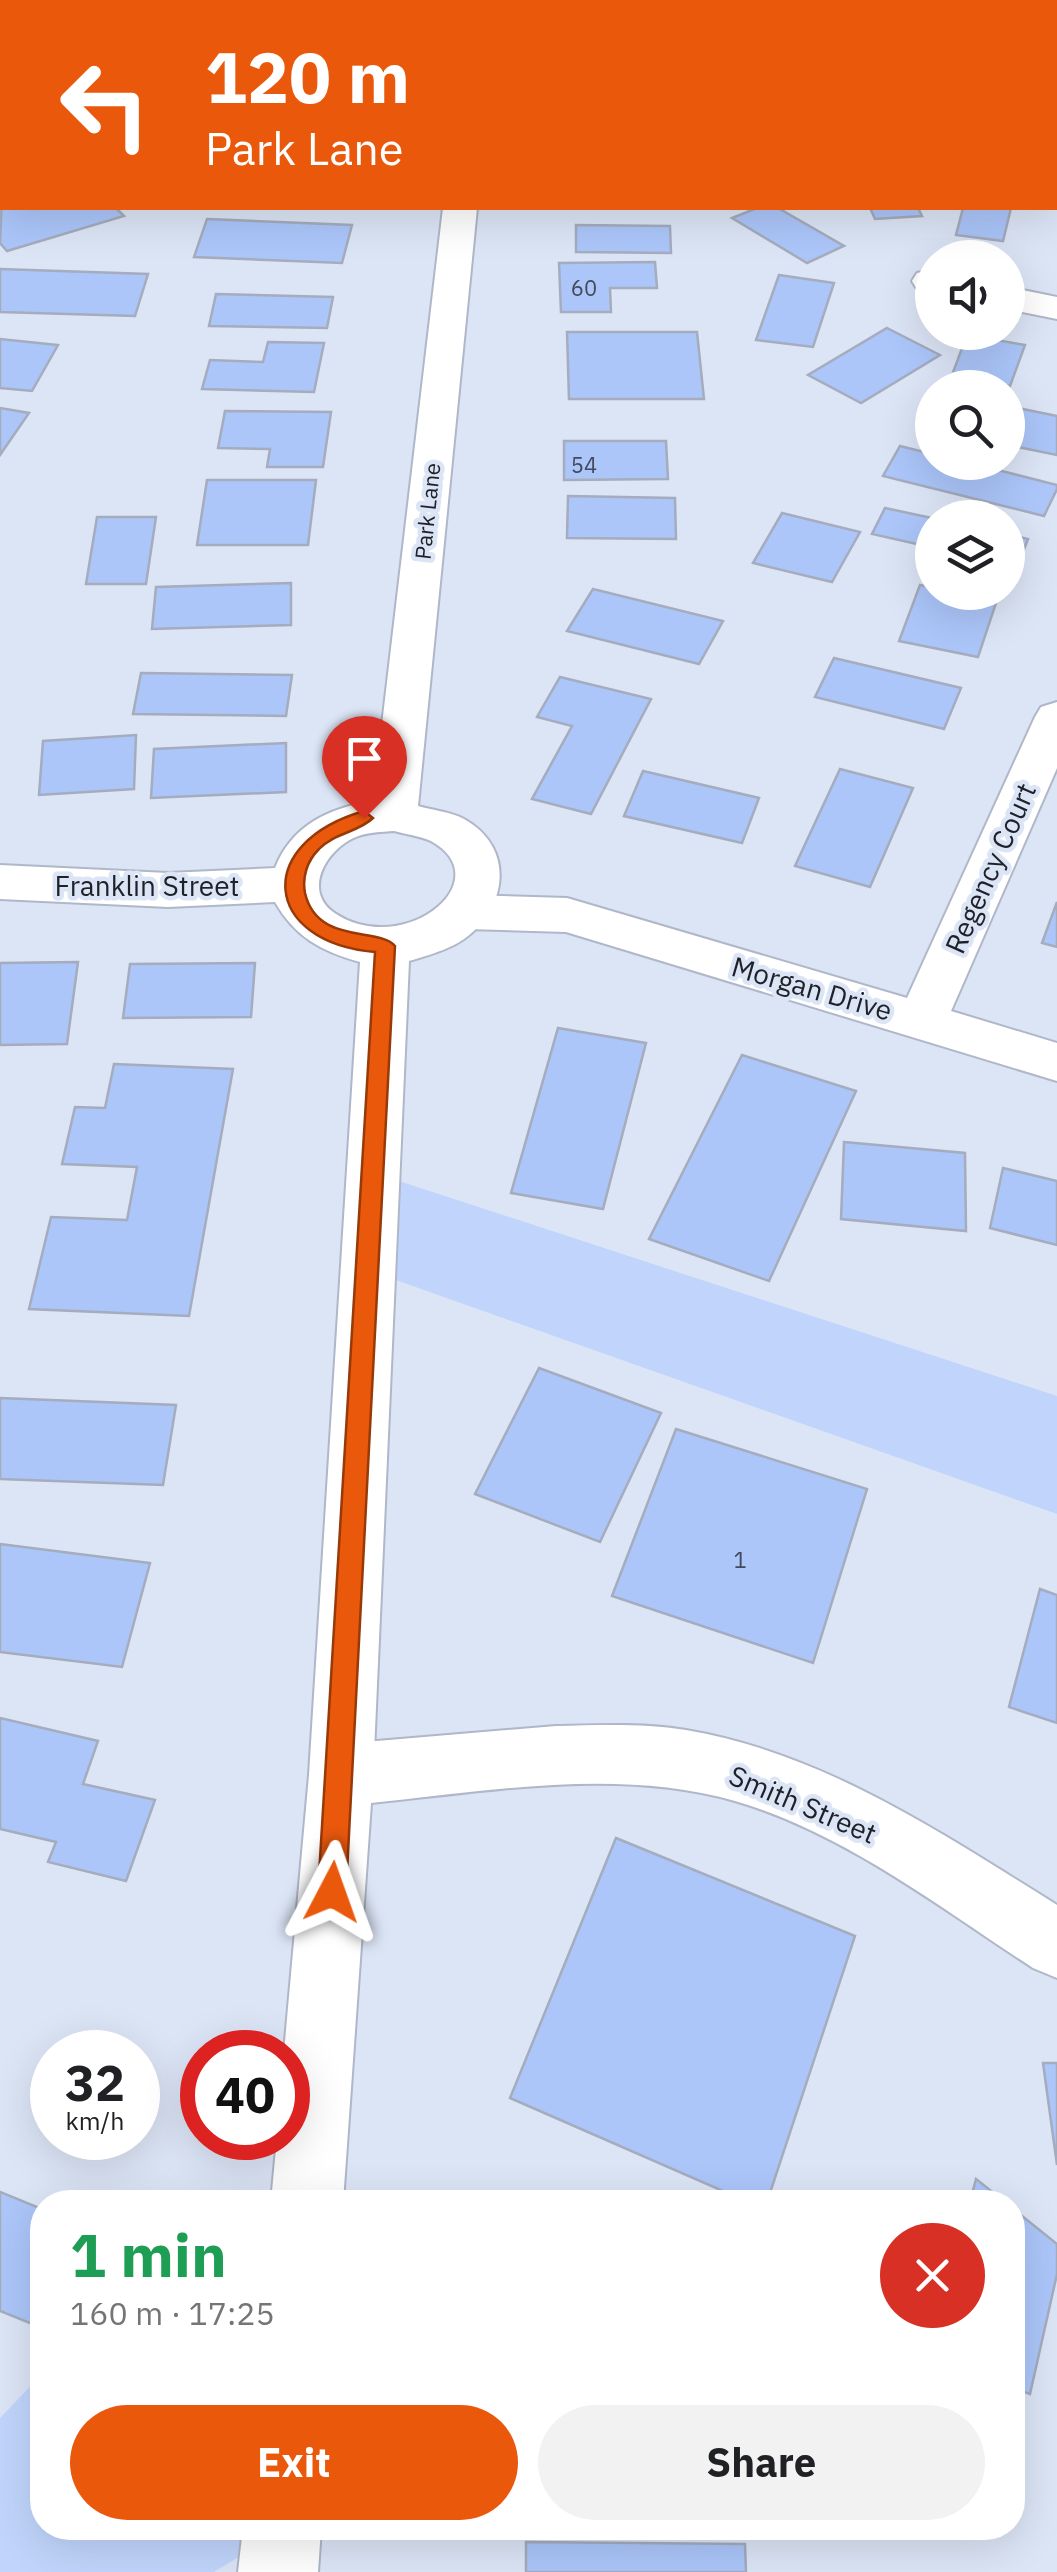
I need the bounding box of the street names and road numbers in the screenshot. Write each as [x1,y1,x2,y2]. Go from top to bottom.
street label: Park Lane [408,461,446,561]
street label: Regency Court [936,777,1044,959]
street label: Franklin Street [55,867,239,904]
street label: Morgan Drive [727,947,897,1029]
street label: Smith Street [724,1756,882,1852]

